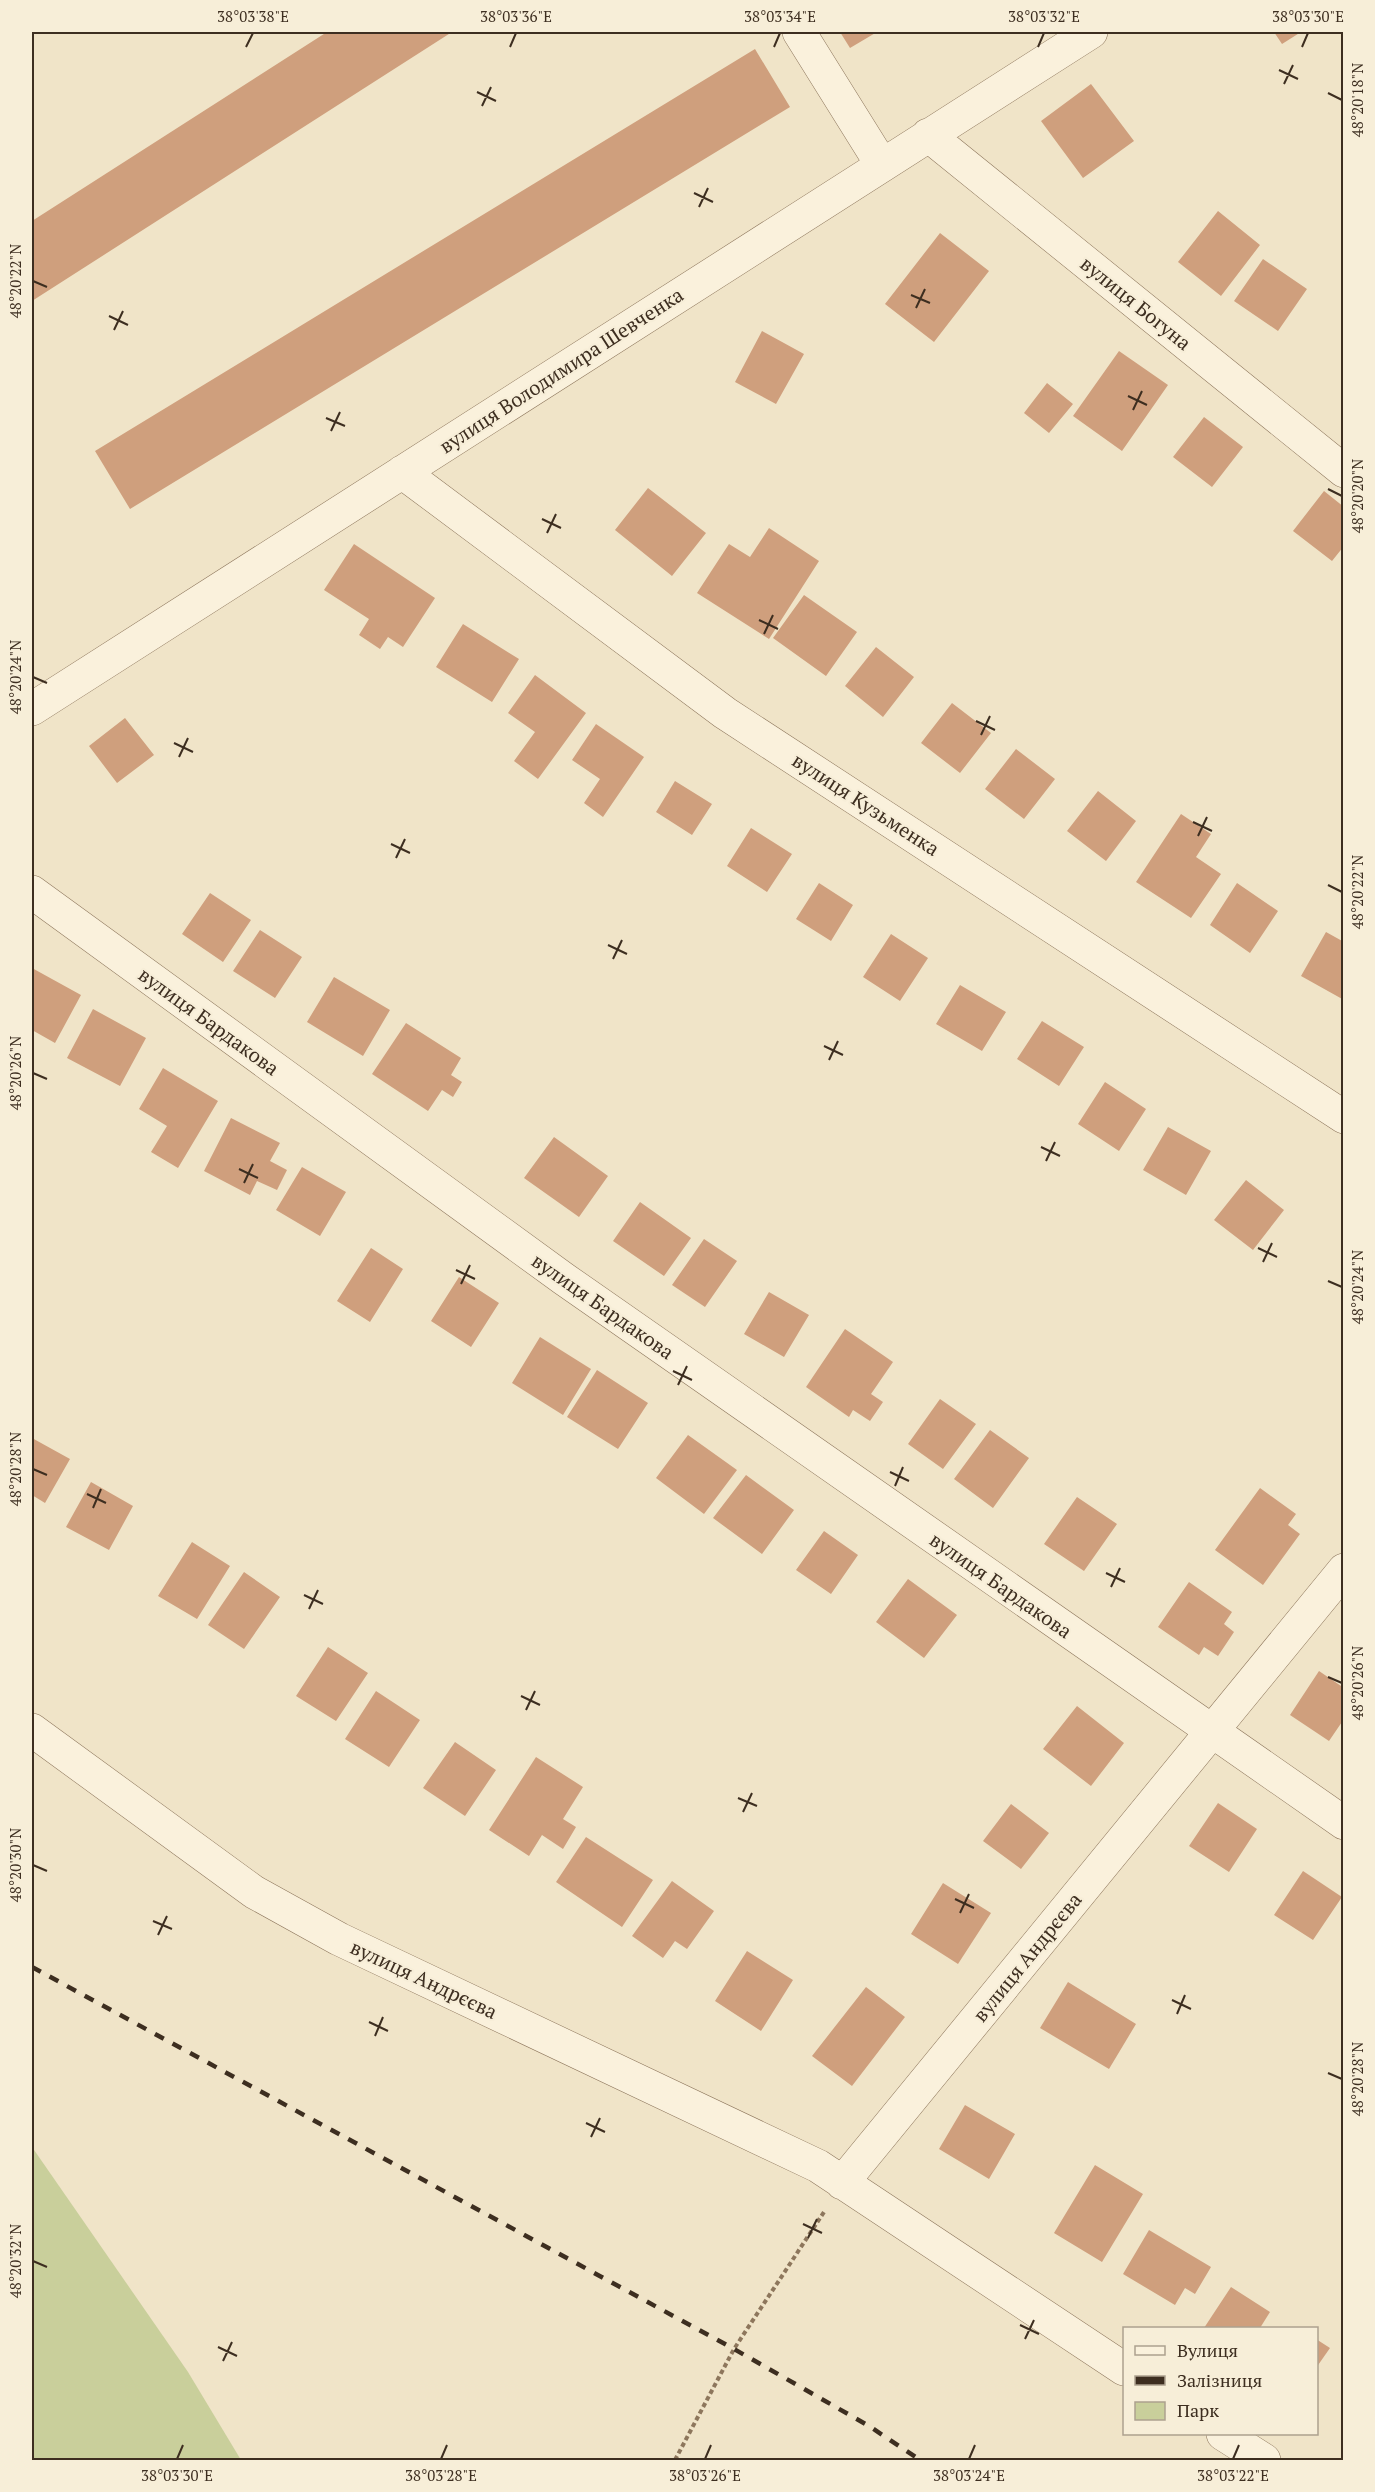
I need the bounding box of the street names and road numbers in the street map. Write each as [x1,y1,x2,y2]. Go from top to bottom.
street label: вулиця Богуна [1075,250,1197,356]
street label: вулиця Володимира Шевченка [434,281,688,459]
street label: вулиця Кузьменка [787,746,945,862]
street label: вулиця Бардакова [133,961,285,1081]
street label: вулиця Бардакова [527,1247,679,1365]
street label: вулиця Бардакова [925,1526,1077,1644]
street label: вулиця Андрєєва [966,1887,1088,2027]
street label: вулиця Андрєєва [346,1933,502,2025]

